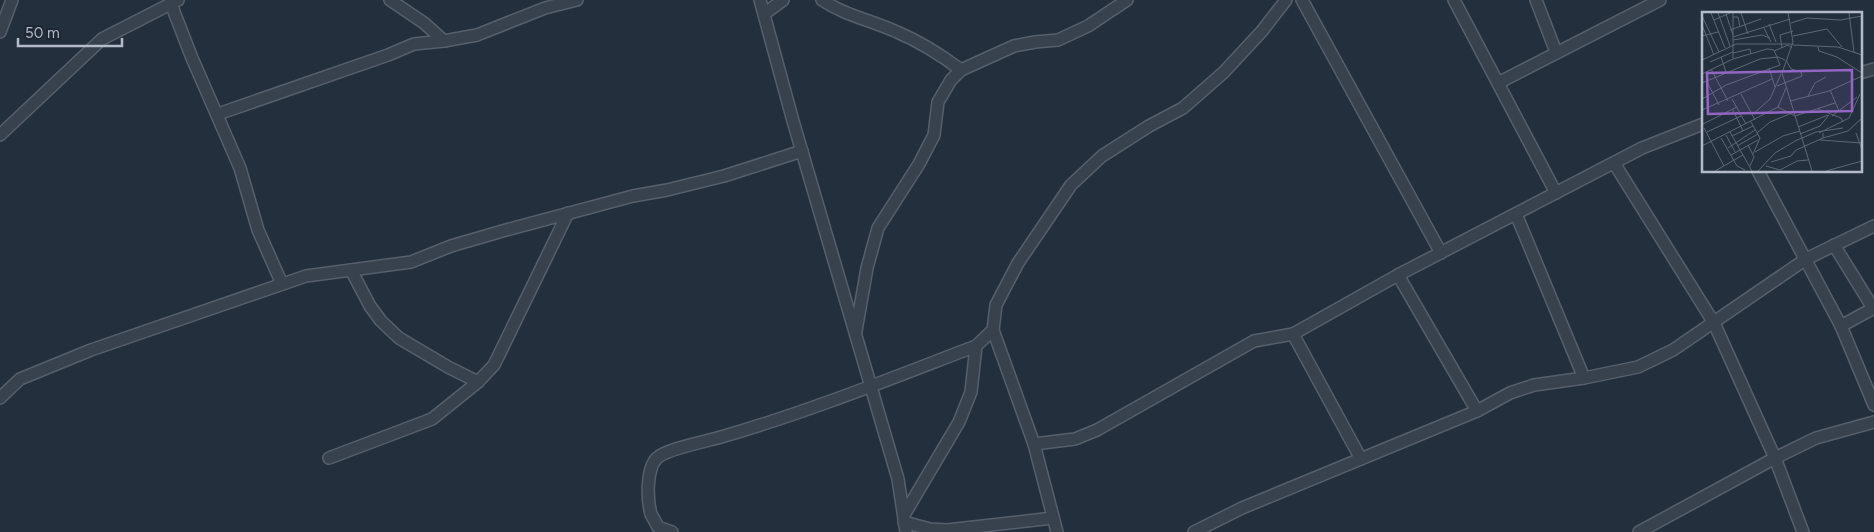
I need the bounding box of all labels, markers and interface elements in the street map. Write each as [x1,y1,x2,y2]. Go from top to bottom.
inset map [1702,12,1862,172]
scale bar [18,15,121,47]
text: 50 m [25,24,60,42]

